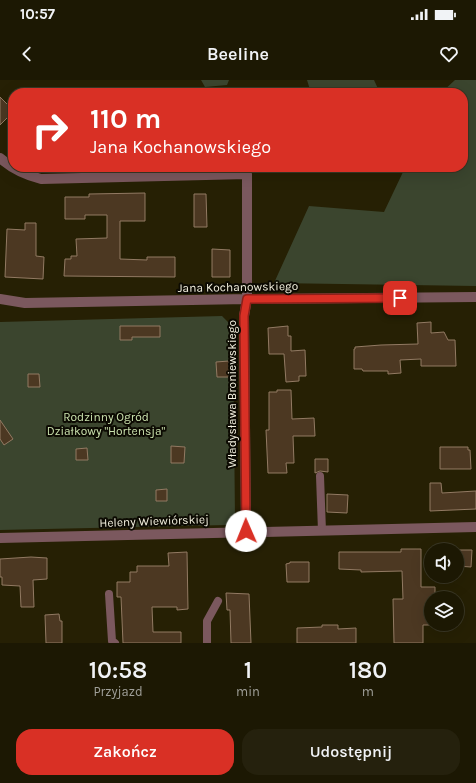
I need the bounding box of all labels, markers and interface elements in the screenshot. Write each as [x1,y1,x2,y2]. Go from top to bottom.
text: 10:57 [20,5,55,23]
icon: back [16,43,38,65]
text: Beeline [207,43,269,65]
icon: heart [438,43,460,65]
text: 110 m [90,102,161,135]
icon: right [24,104,76,156]
text: Jana Kochanowskiego [90,136,271,158]
street label: Jana Kochanowskiego [178,279,298,295]
pin [383,281,417,315]
icon: arrive [389,287,411,309]
street label: Władysława Broniewskiego [225,320,239,468]
park label: Rodzinny Ogród Działkowy "Hortensja" [47,410,166,438]
position arrow [225,510,267,552]
street label: Heleny Wiewiórskiej [99,512,209,530]
map controls [424,543,464,631]
button: sound [424,543,464,583]
button: layers [424,591,464,631]
text: 10:58 [89,656,147,684]
text: 1 [244,656,252,684]
text: 180 [349,656,387,684]
text: Przyjazd [93,684,143,699]
text: min [236,684,260,699]
text: m [362,684,374,699]
button: Zakończ [16,729,234,775]
button: Udostępnij [242,729,460,775]

